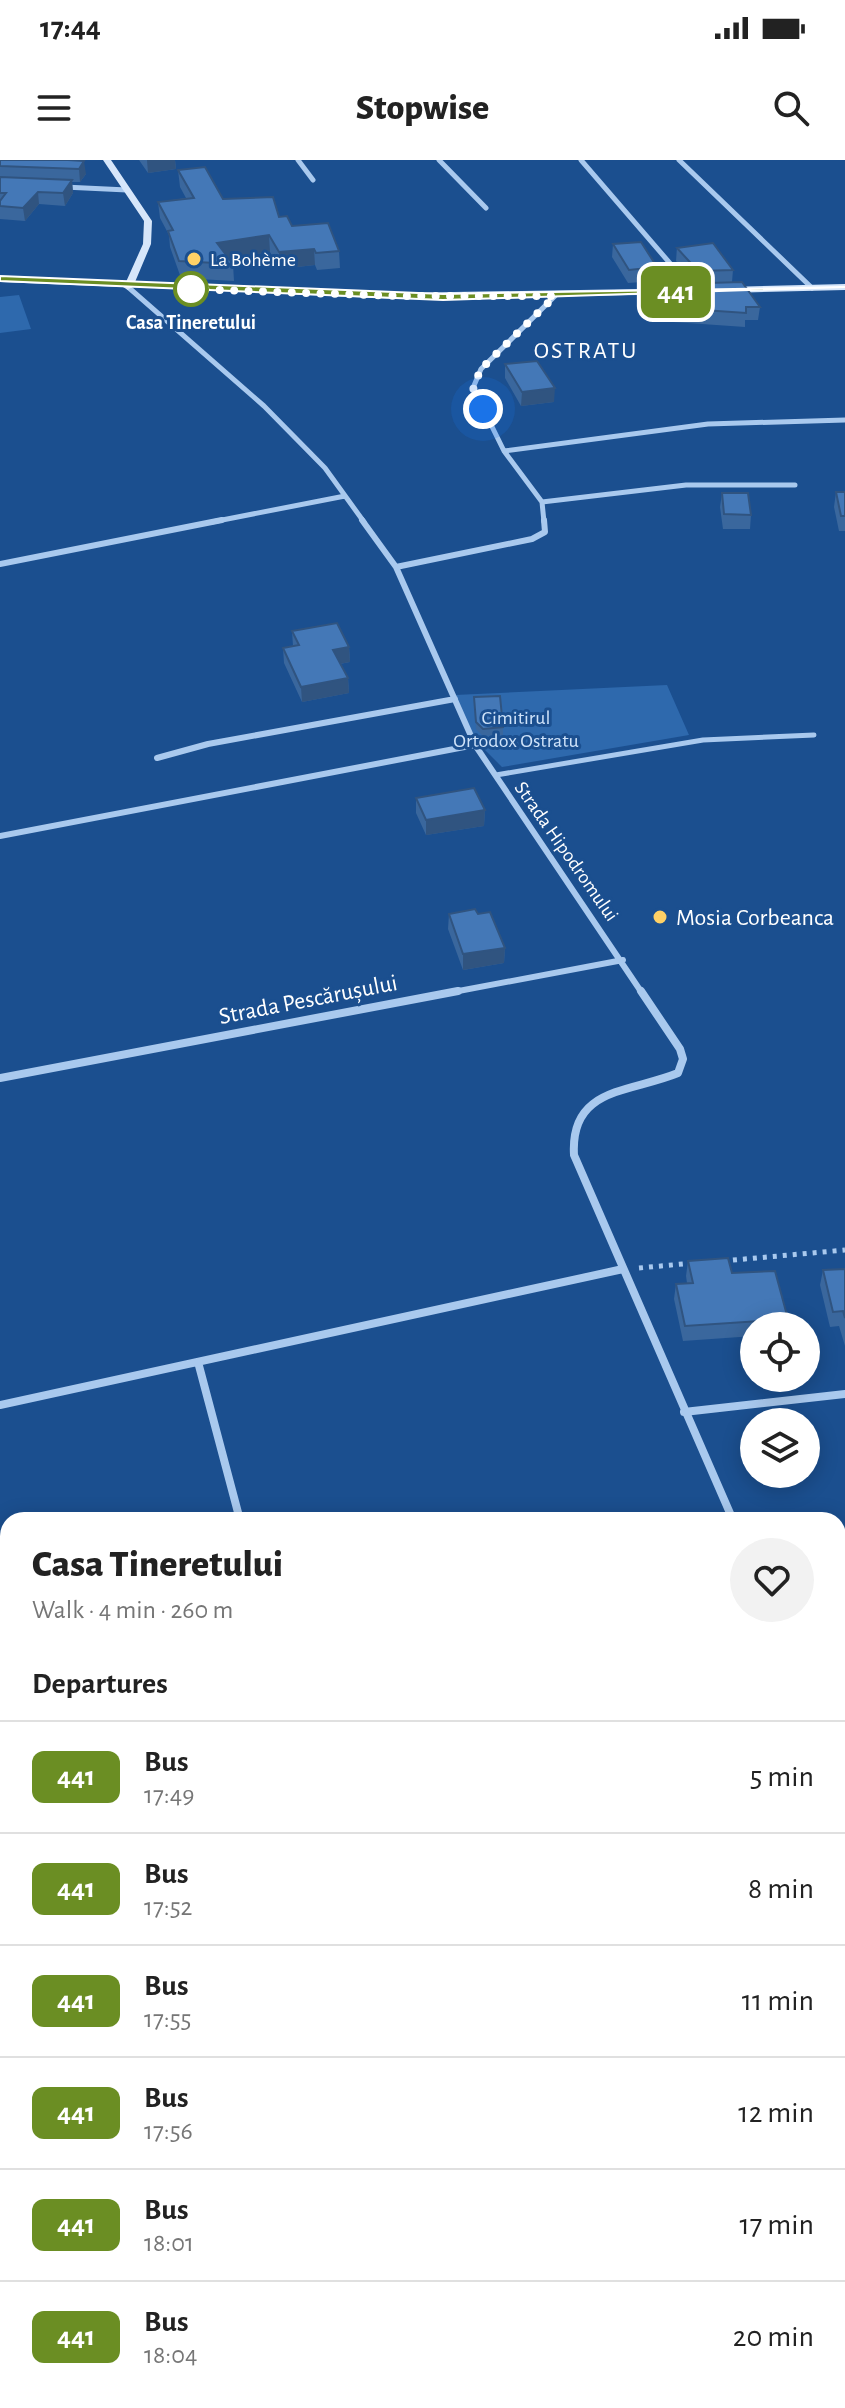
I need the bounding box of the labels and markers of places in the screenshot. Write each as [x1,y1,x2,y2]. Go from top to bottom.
marker: La Bohème [185,250,203,268]
place label: La Bohème [210,250,296,270]
marker: Casa Tineretului [174,272,208,306]
place label: Casa Tineretului [126,313,256,333]
place label: Mosia Corbeanca [676,906,834,930]
marker: Mosia Corbeanca [651,908,669,926]

